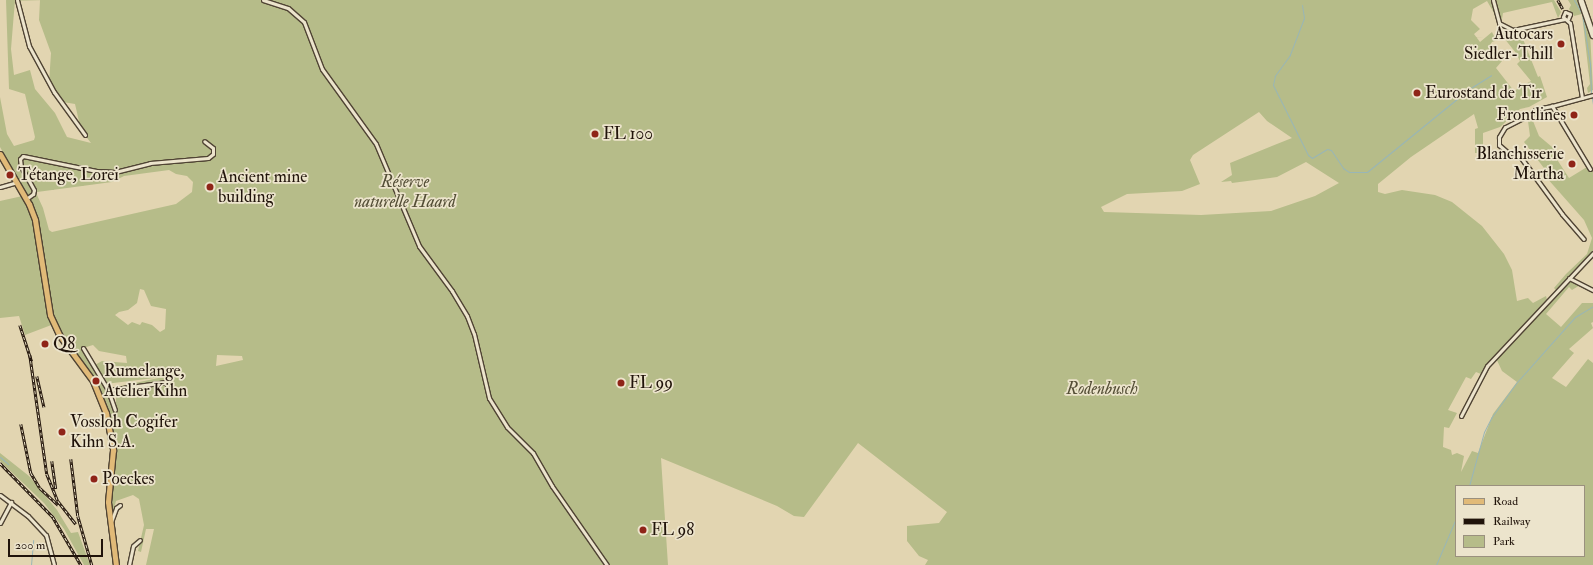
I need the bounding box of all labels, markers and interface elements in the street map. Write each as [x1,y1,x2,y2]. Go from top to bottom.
place label: Autocars Siedler-Thill [1464,24,1553,64]
marker: Autocars Siedler-Thill [1556,39,1566,49]
place label: Eurostand de Tir [1425,83,1542,103]
marker: Eurostand de Tir [1412,88,1422,98]
place label: Frontlines [1497,105,1566,125]
marker: Frontlines [1569,110,1579,120]
place label: FL 100 [603,124,653,144]
marker: FL 100 [590,129,600,139]
place label: Blanchisserie Martha [1476,144,1564,184]
marker: Blanchisserie Martha [1567,159,1577,169]
place label: Tétange, Lorei [18,165,119,185]
place label: Ancient mine building [218,167,307,207]
marker: Tétange, Lorei [5,170,15,180]
park label: Réserve naturelle Haard [354,172,456,212]
marker: Ancient mine building [205,182,215,192]
place label: Q8 [53,334,75,354]
marker: Q8 [40,339,50,349]
place label: Rumelange, Atelier Kihn [104,361,187,401]
place label: FL 99 [629,373,673,393]
marker: Rumelange, Atelier Kihn [91,376,101,386]
marker: FL 99 [616,378,626,388]
park label: Rodenbusch [1066,379,1138,399]
place label: Vossloh Cogifer Kihn S.A. [70,412,178,452]
marker: Vossloh Cogifer Kihn S.A. [57,427,67,437]
place label: Poeckes [102,469,154,489]
marker: Poeckes [89,474,99,484]
legend [1455,485,1585,557]
text: Road [1493,494,1518,509]
text: Railway [1493,514,1530,529]
place label: FL 98 [651,520,694,540]
marker: FL 98 [638,525,648,535]
scale bar [10,531,105,557]
text: Park [1493,534,1515,549]
text: 200 m [15,538,45,553]

